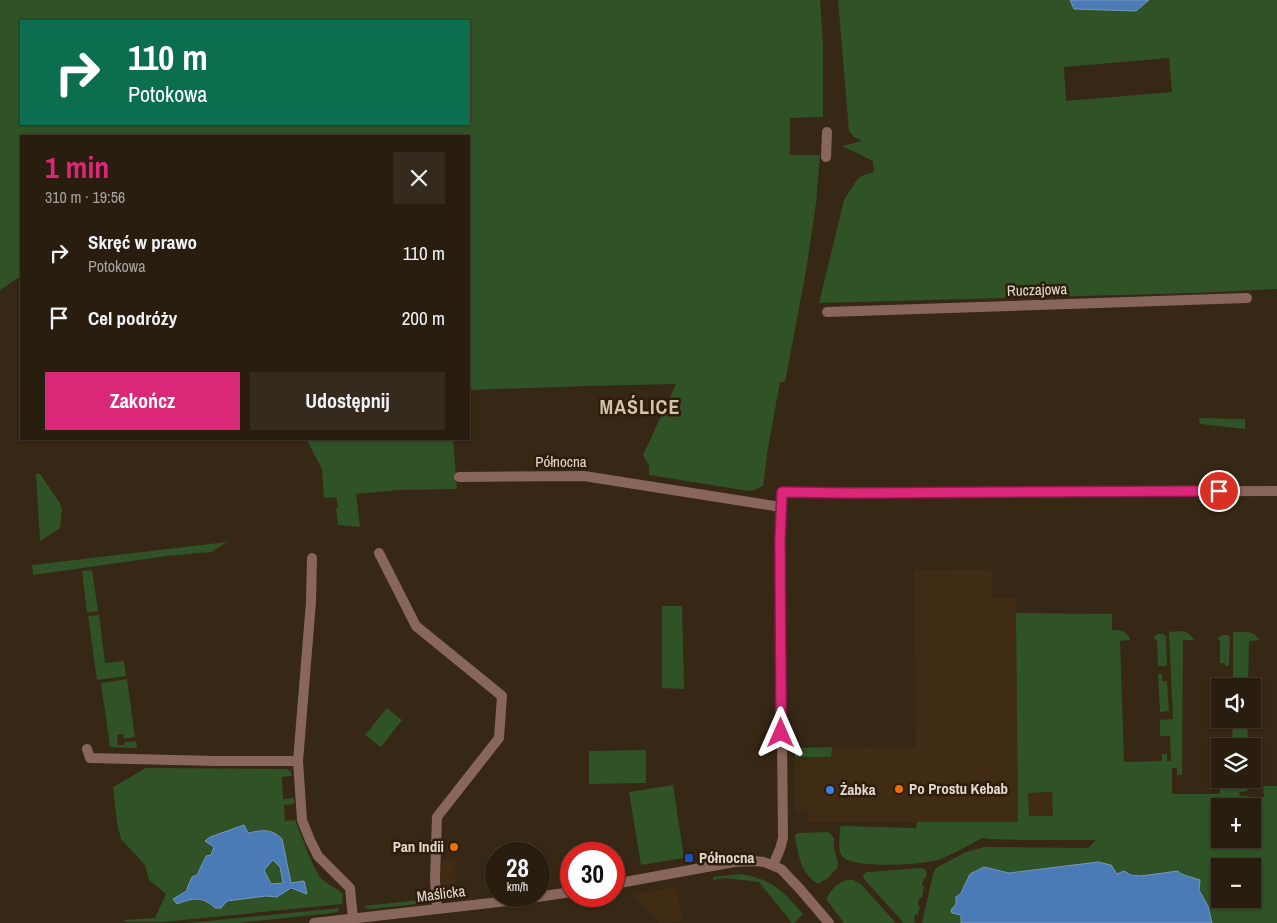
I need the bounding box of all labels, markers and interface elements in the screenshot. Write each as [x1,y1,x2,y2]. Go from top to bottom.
text: 110 m [128,34,208,81]
icon: right [45,40,110,105]
text: Potokowa [128,79,207,109]
text: 1 min [45,147,109,187]
button: close [393,152,445,204]
text: 310 m · 19:56 [45,186,125,208]
text: Skręć w prawo [88,229,197,255]
icon: right [45,239,73,267]
text: 110 m [403,240,445,266]
text: Potokowa [88,255,146,277]
street label: Ruczajowa [1007,278,1068,301]
icon: arrive [45,304,73,332]
text: Cel podróży [88,305,177,331]
text: 200 m [402,305,445,331]
button: Zakończ [45,372,240,430]
button: Udostępnij [250,372,445,430]
district label: MAŚLICE [600,393,680,420]
street label: Północna [535,451,587,472]
pin [1198,470,1240,512]
icon: arrive [1205,477,1233,505]
map controls [1211,678,1261,908]
button: sound [1211,678,1261,728]
position arrow [754,706,806,758]
button: layers [1211,738,1261,788]
place label: Po Prostu Kebab [909,778,1008,799]
place label: Żabka [840,779,876,800]
marker: Po Prostu Kebab [893,783,905,795]
marker: Żabka [824,784,836,796]
button: + [1211,798,1261,848]
place label: Pan Indii [393,836,444,857]
marker: Pan Indii [448,841,460,853]
speed limit sign: 30 [560,842,625,907]
place label: Północna [699,847,755,868]
text: 28 [506,851,529,885]
marker: Północna [683,852,695,864]
button: − [1211,858,1261,908]
text: km/h [507,879,528,895]
street label: Maślicka [416,880,466,907]

